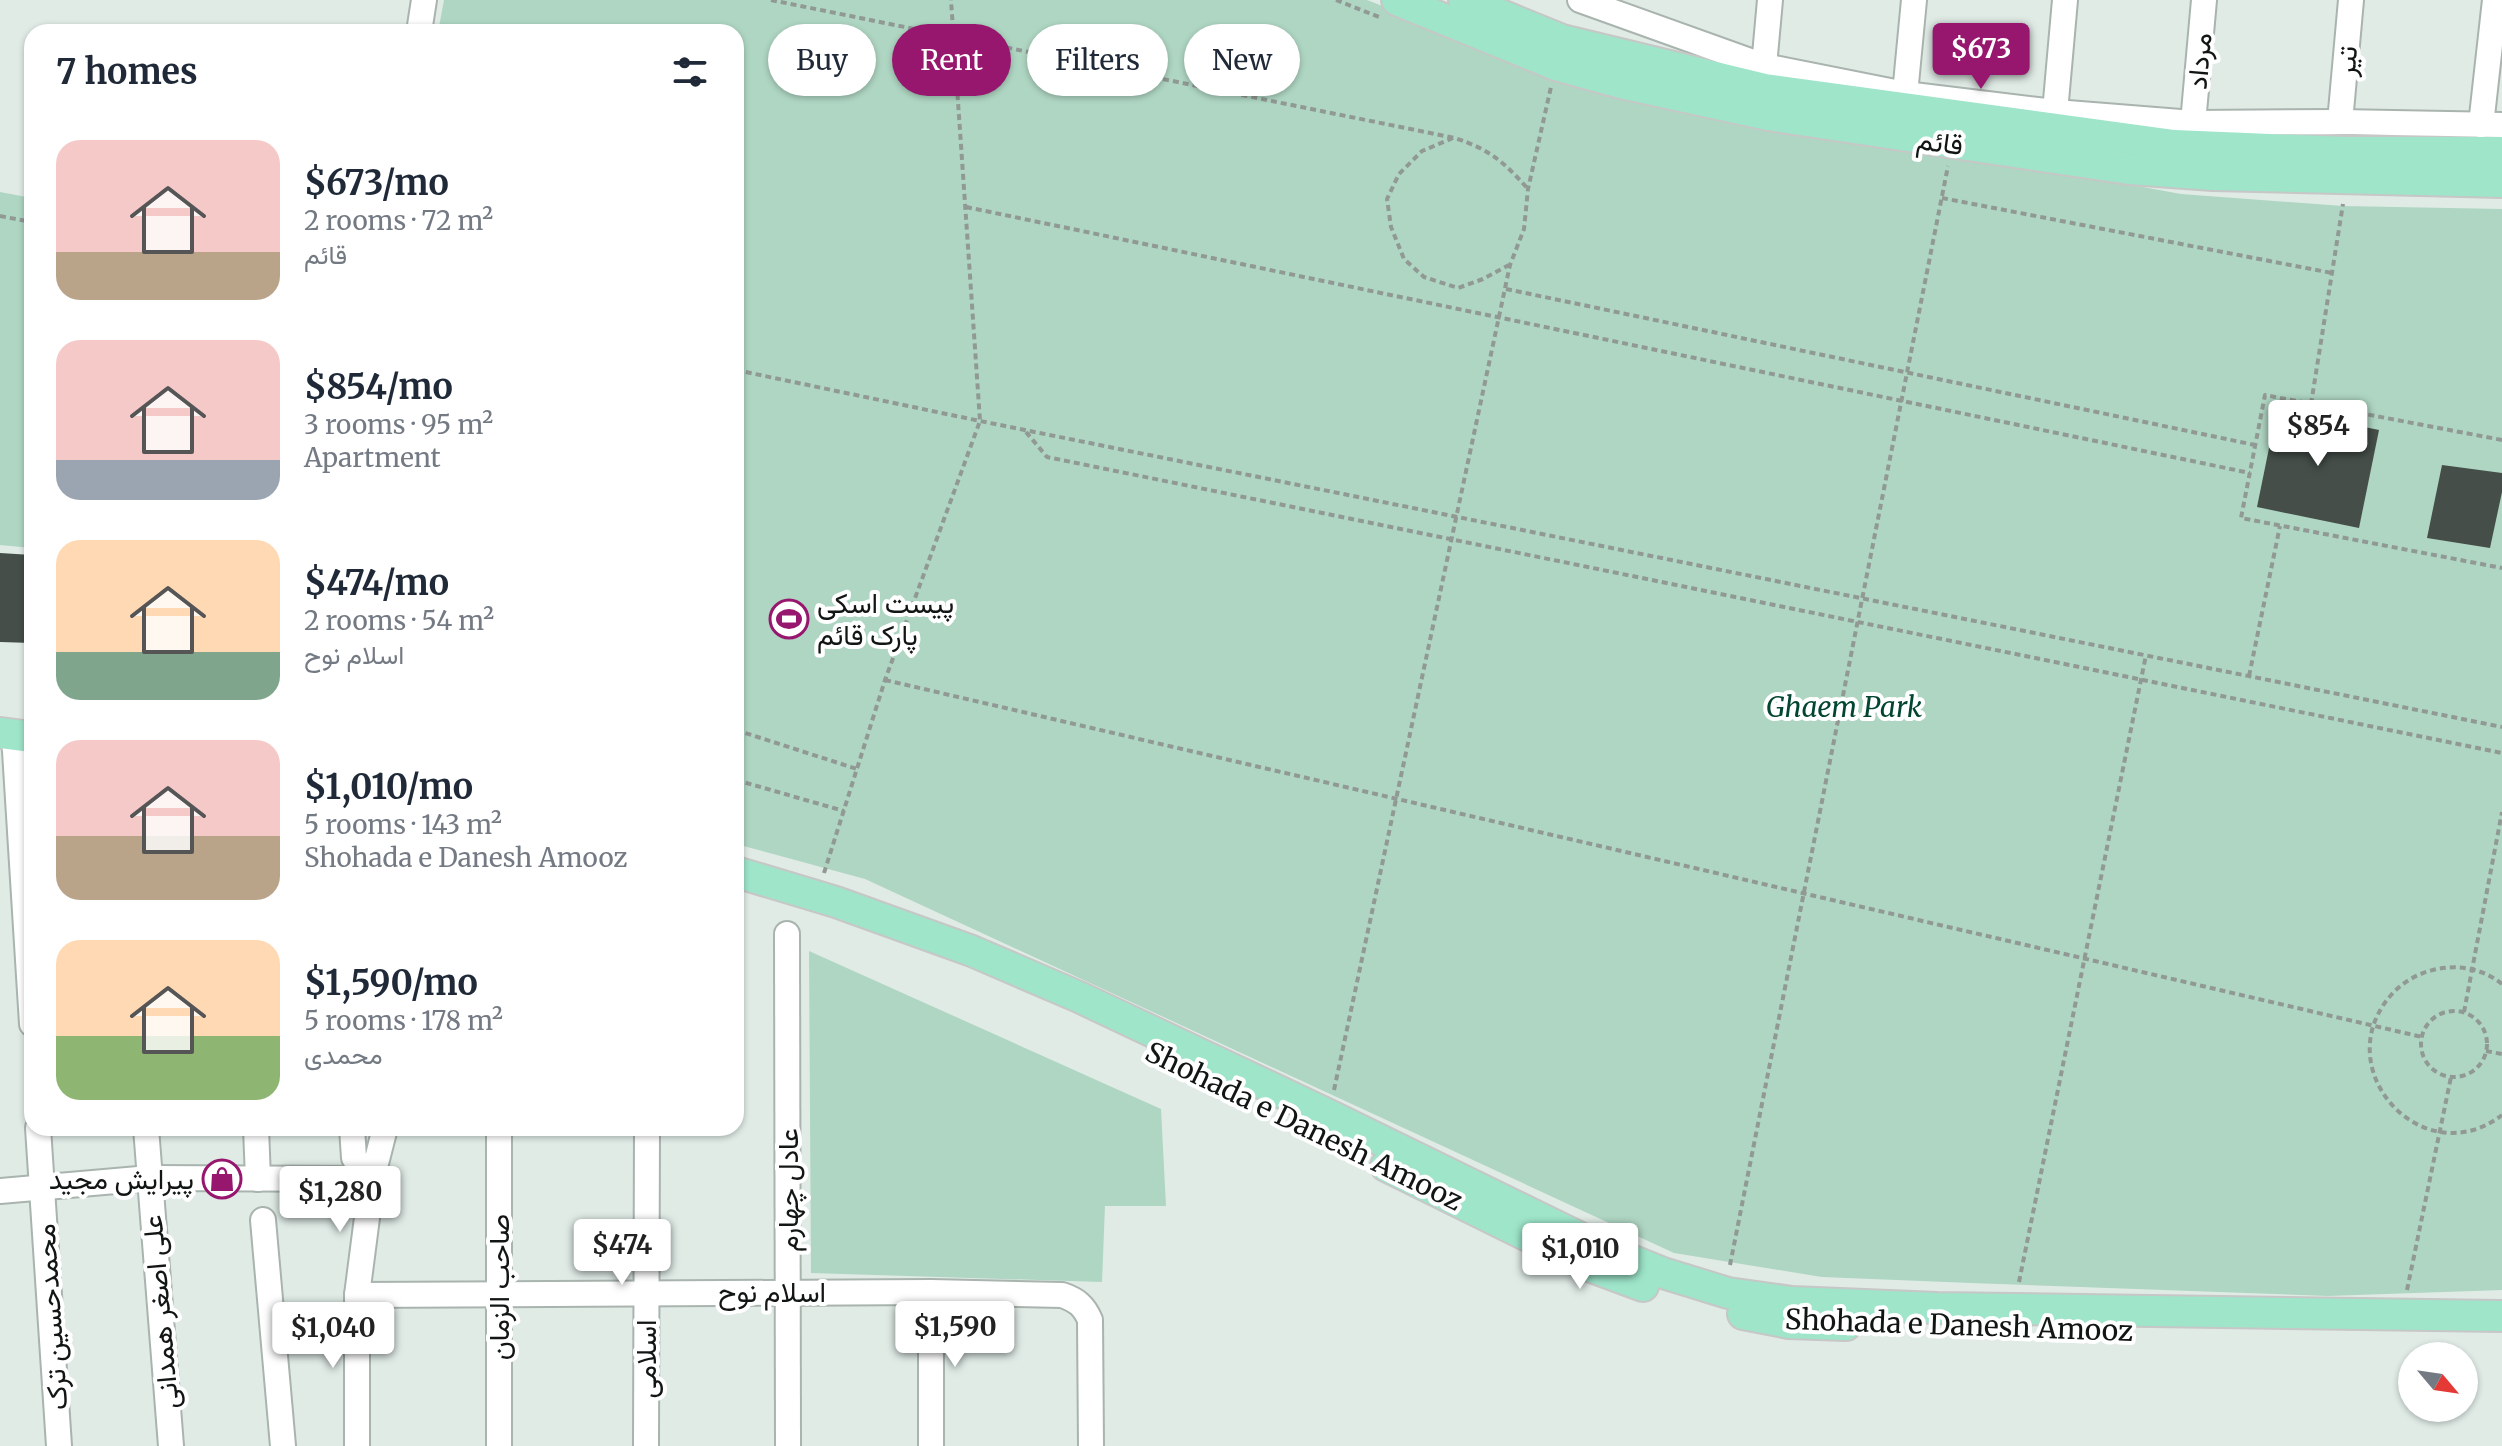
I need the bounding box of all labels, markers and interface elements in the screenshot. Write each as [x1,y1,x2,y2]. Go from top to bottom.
pin: $673 [1934,23,2028,91]
chip: Buy [768,24,876,96]
chip: Rent [892,24,1011,96]
chip: Filters [1027,24,1168,96]
chip: New [1184,24,1300,96]
street label: مرداد [2179,31,2219,91]
text: $673 [1951,32,2011,65]
street label: تیر [2327,44,2365,79]
icon: filters [668,50,712,94]
text: 7 homes [56,51,198,93]
street label: قائم [1914,121,1966,164]
text: $673/mo [304,162,449,204]
icon: home [120,172,216,268]
text: 2 rooms · 72 m² [304,204,493,237]
text: قائم [304,238,347,271]
text: $854/mo [304,366,453,408]
icon: home [120,372,216,468]
pin: $854 [2271,400,2365,468]
text: 3 rooms · 95 m² [304,408,493,441]
text: $854 [2286,409,2350,442]
text: Apartment [304,441,441,474]
text: $474/mo [304,562,449,604]
icon: home [120,572,216,668]
place label: پیست اسکی پارک قائم [817,585,954,654]
sports icon: پیست اسکی پارک قائم [768,598,810,640]
text: 2 rooms · 54 m² [304,604,494,637]
text: اسلام نوح [304,638,404,671]
park label: Ghaem Park [1766,689,1922,725]
text: $1,010/mo [304,766,473,808]
icon: home [120,772,216,868]
text: 5 rooms · 143 m² [304,808,502,841]
text: Shohada e Danesh Amooz [304,841,627,874]
text: $1,590/mo [304,962,478,1004]
icon: home [120,972,216,1068]
text: 5 rooms · 178 m² [304,1004,503,1037]
street label: Shohada e Danesh Amooz [1140,1033,1468,1219]
text: محمدی [304,1038,383,1071]
street label: عادل چهارم [770,1128,807,1252]
shop icon: پیرایش مجید [201,1158,243,1200]
place label: پیرایش مجید [49,1161,194,1198]
pin: $1,280 [275,1166,405,1234]
text: $1,280 [298,1175,382,1208]
street label: علی اصغر همدانی [134,1213,186,1411]
street label: صاحب الزمان [481,1214,517,1360]
pin: $474 [575,1219,669,1287]
street label: محمدحسین ترک [27,1223,75,1411]
pin: $1,010 [1515,1223,1645,1291]
text: $474 [592,1228,652,1261]
text: $1,010 [1540,1232,1620,1265]
street label: اسلام نوح [718,1274,826,1311]
pin: $1,590 [890,1301,1020,1369]
street label: Shohada e Danesh Amooz [1784,1301,2134,1349]
pin: $1,040 [268,1302,398,1370]
text: $1,590 [913,1310,997,1343]
text: $1,040 [290,1311,376,1344]
street label: اسلامی [628,1319,664,1399]
north arrow [2398,1342,2478,1422]
map controls [2398,1342,2478,1422]

